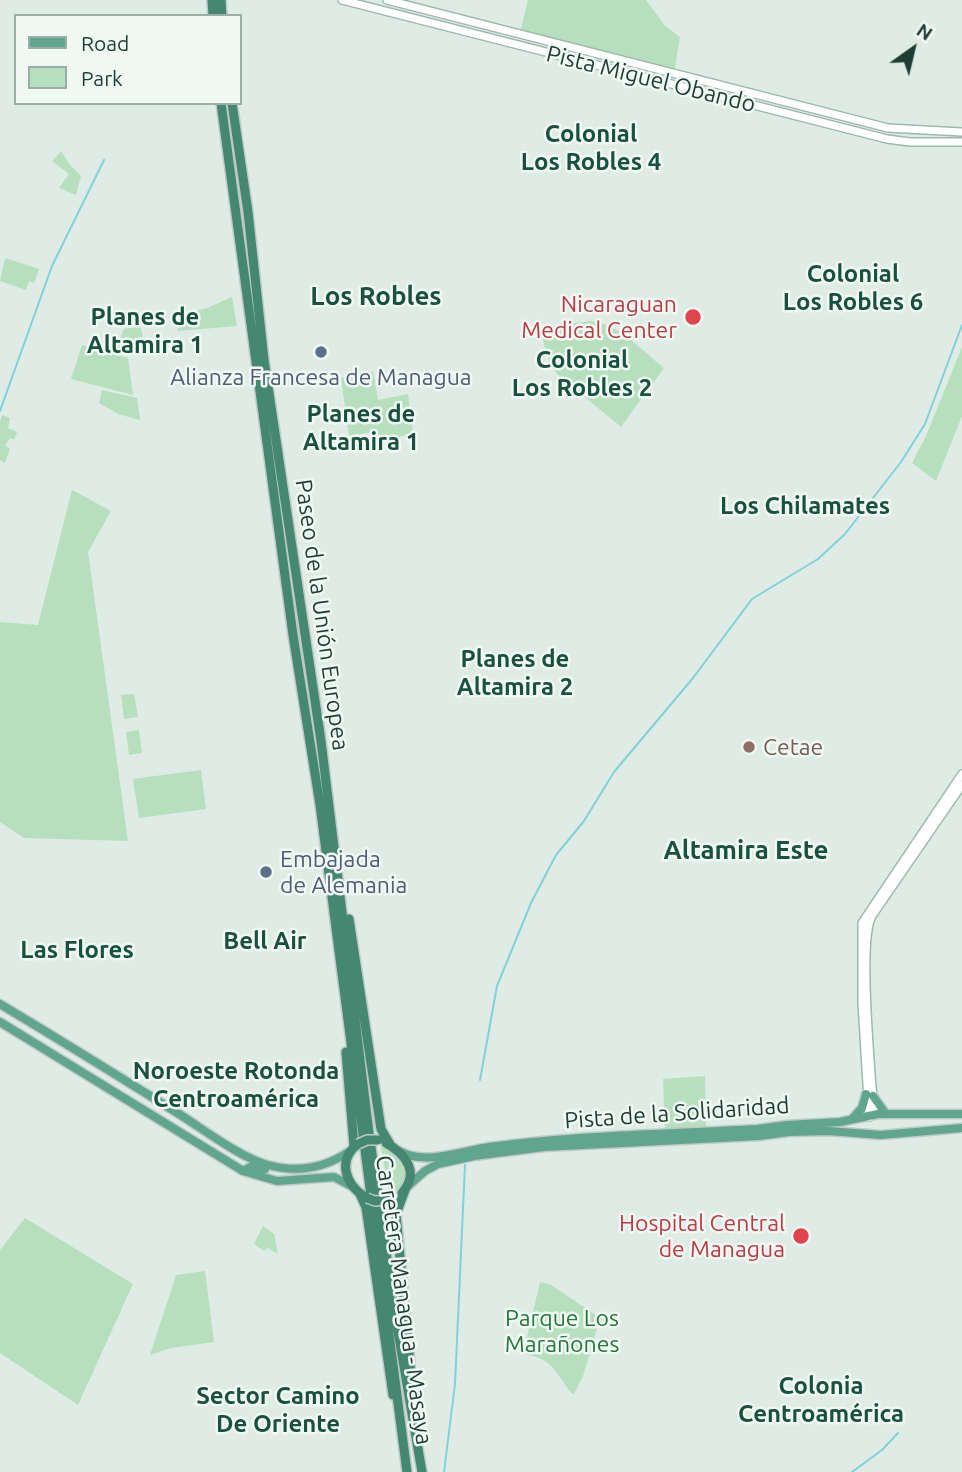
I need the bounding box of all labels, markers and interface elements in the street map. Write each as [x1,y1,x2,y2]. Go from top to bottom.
legend [14,14,242,105]
north arrow [878,14,948,84]
text: N [913,19,937,45]
text: Road [81,31,129,55]
street label: Pista Miguel Obando [544,40,758,118]
text: Park [81,66,123,90]
district label: Colonial Los Robles 4 [521,120,661,176]
district label: Colonial Los Robles 6 [783,260,923,316]
district label: Los Robles [310,280,442,312]
place label: Nicaraguan Medical Center [521,290,677,344]
district label: Planes de Altamira 1 [87,303,203,359]
marker: Nicaraguan Medical Center [683,307,703,327]
marker: Alianza Francesa de Managua [313,344,329,360]
district label: Colonial Los Robles 2 [512,346,652,402]
place label: Alianza Francesa de Managua [170,363,472,391]
district label: Planes de Altamira 1 [303,400,419,456]
street label: Paseo de la Unión Europea [289,478,355,752]
district label: Los Chilamates [720,492,890,520]
district label: Planes de Altamira 2 [457,645,573,701]
place label: Cetae [763,733,823,761]
marker: Cetae [741,739,757,755]
district label: Altamira Este [663,834,829,866]
place label: Embajada de Alemania [280,845,407,899]
marker: Embajada de Alemania [258,864,274,880]
district label: Bell Air [223,927,307,955]
district label: Las Flores [20,936,134,964]
district label: Noroeste Rotonda Centroamérica [133,1057,339,1113]
street label: Pista de la Solidaridad [564,1091,790,1135]
street label: Carretera Managua - Masaya [370,1153,438,1447]
place label: Hospital Central de Managua [619,1209,785,1263]
marker: Hospital Central de Managua [791,1226,811,1246]
park label: Parque Los Marañones [505,1304,619,1358]
district label: Colonia Centroamérica [738,1372,904,1428]
district label: Sector Camino De Oriente [196,1382,360,1438]

